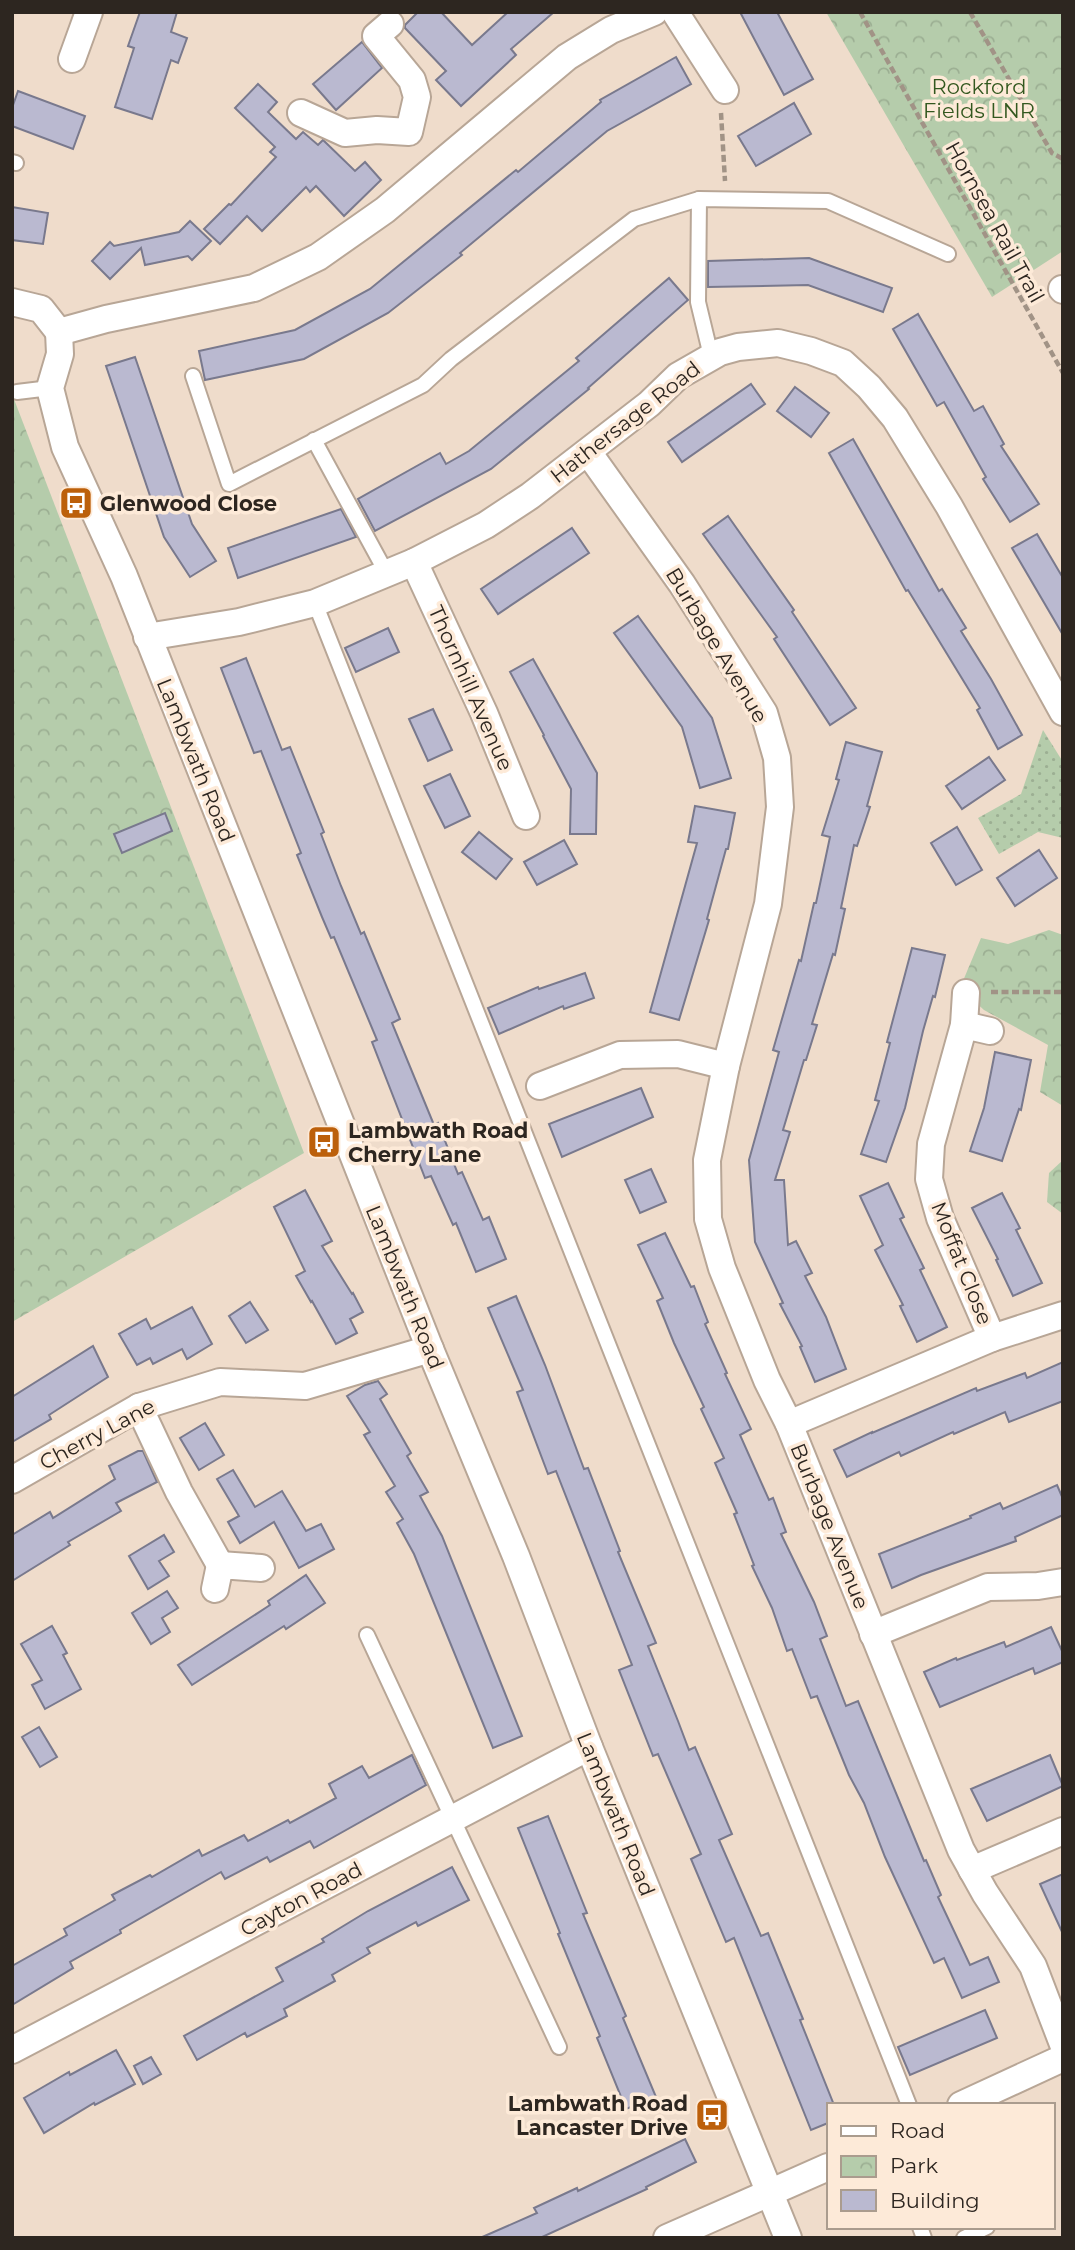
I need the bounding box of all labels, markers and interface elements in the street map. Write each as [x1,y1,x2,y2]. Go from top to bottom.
park label: Rockford Fields LNR [923,74,1035,123]
street label: Hornsea Rail Trail [940,137,1050,307]
street label: Hathersage Road [545,356,705,488]
bus stop icon: Glenwood Close [57,484,95,522]
place label: Glenwood Close [100,491,277,516]
street label: Burbage Avenue [661,563,773,727]
street label: Thornhill Avenue [423,602,519,774]
street label: Lambwath Road [152,674,240,846]
place label: Lambwath Road Cherry Lane [348,1118,528,1167]
bus stop icon: Lambwath Road Cherry Lane [305,1123,343,1161]
street label: Moffat Close [926,1198,998,1328]
street label: Lambwath Road [361,1201,449,1373]
street label: Cherry Lane [35,1393,159,1475]
street label: Burbage Avenue [785,1439,875,1613]
street label: Lambwath Road [572,1728,660,1900]
street label: Cayton Road [236,1856,366,1942]
place label: Lambwath Road Lancaster Drive [508,2091,688,2140]
bus stop icon: Lambwath Road Lancaster Drive [693,2096,731,2134]
legend [827,2103,1054,2229]
text: Road [890,2118,945,2143]
text: Park [890,2153,938,2178]
text: Building [890,2188,980,2213]

